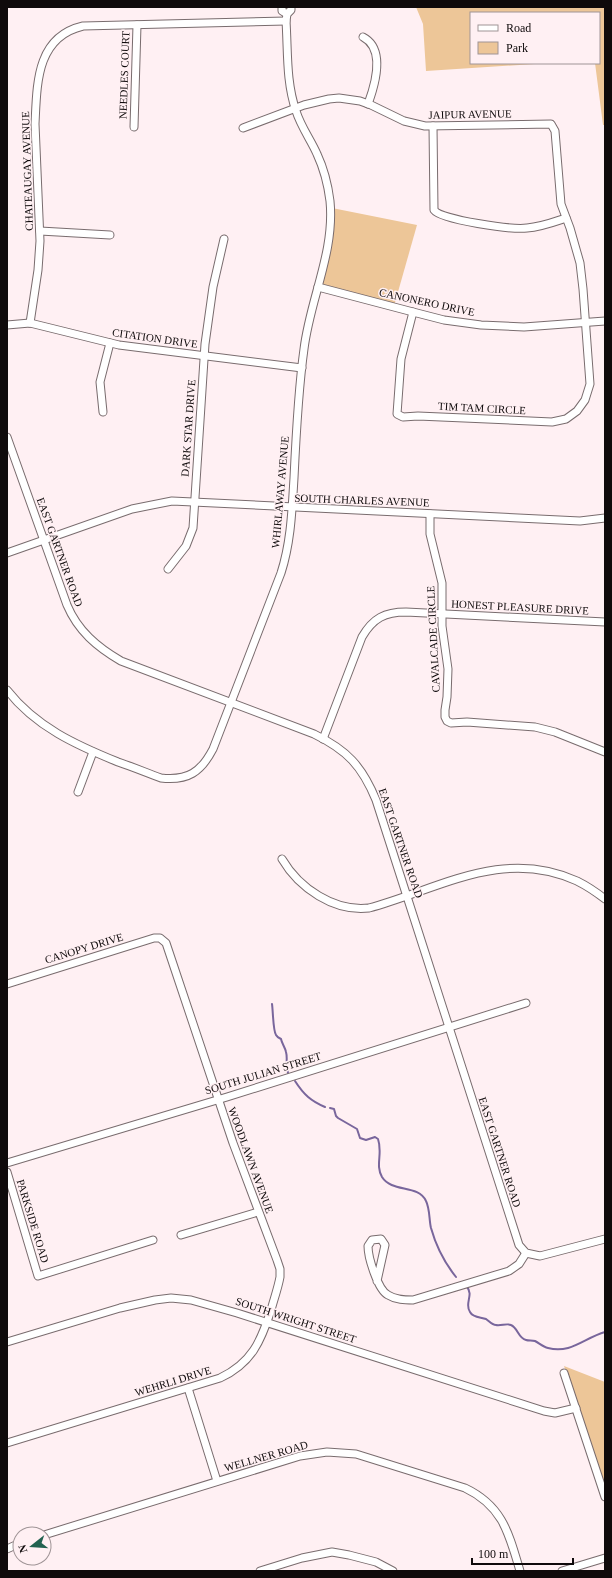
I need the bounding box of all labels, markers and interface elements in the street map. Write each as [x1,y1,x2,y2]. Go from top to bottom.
legend [470,12,600,64]
text: Road [506,21,531,35]
street label: NEEDLES COURT [116,30,132,119]
text: Park [506,41,528,55]
street label: JAIPUR AVENUE [428,107,512,121]
street label: CHATEAUGAY AVENUE [19,111,35,231]
street label: CANONERO DRIVE [378,286,476,318]
street label: CITATION DRIVE [111,326,199,350]
street label: DARK STAR DRIVE [179,379,197,477]
street label: TIM TAM CIRCLE [438,400,527,416]
street label: WHIRLAWAY AVENUE [269,435,291,549]
street label: SOUTH CHARLES AVENUE [294,492,430,508]
street label: EAST GARTNER ROAD [35,496,85,608]
street label: CAVALCADE CIRCLE [424,585,442,693]
street label: HONEST PLEASURE DRIVE [451,597,589,617]
street label: EAST GARTNER ROAD [377,787,425,899]
street label: CANOPY DRIVE [43,930,125,966]
street label: SOUTH JULIAN STREET [203,1049,323,1096]
street label: EAST GARTNER ROAD [476,1095,524,1209]
street label: WOODLAWN AVENUE [226,1105,276,1215]
street label: PARKSIDE ROAD [15,1178,51,1264]
street label: SOUTH WRIGHT STREET [234,1295,358,1345]
street label: WEHRLI DRIVE [133,1364,213,1398]
street label: WELLNER ROAD [223,1438,309,1474]
north arrow [12,1526,52,1566]
scale bar [472,1540,573,1566]
text: N [16,1543,29,1554]
text: 100 m [478,1547,509,1561]

